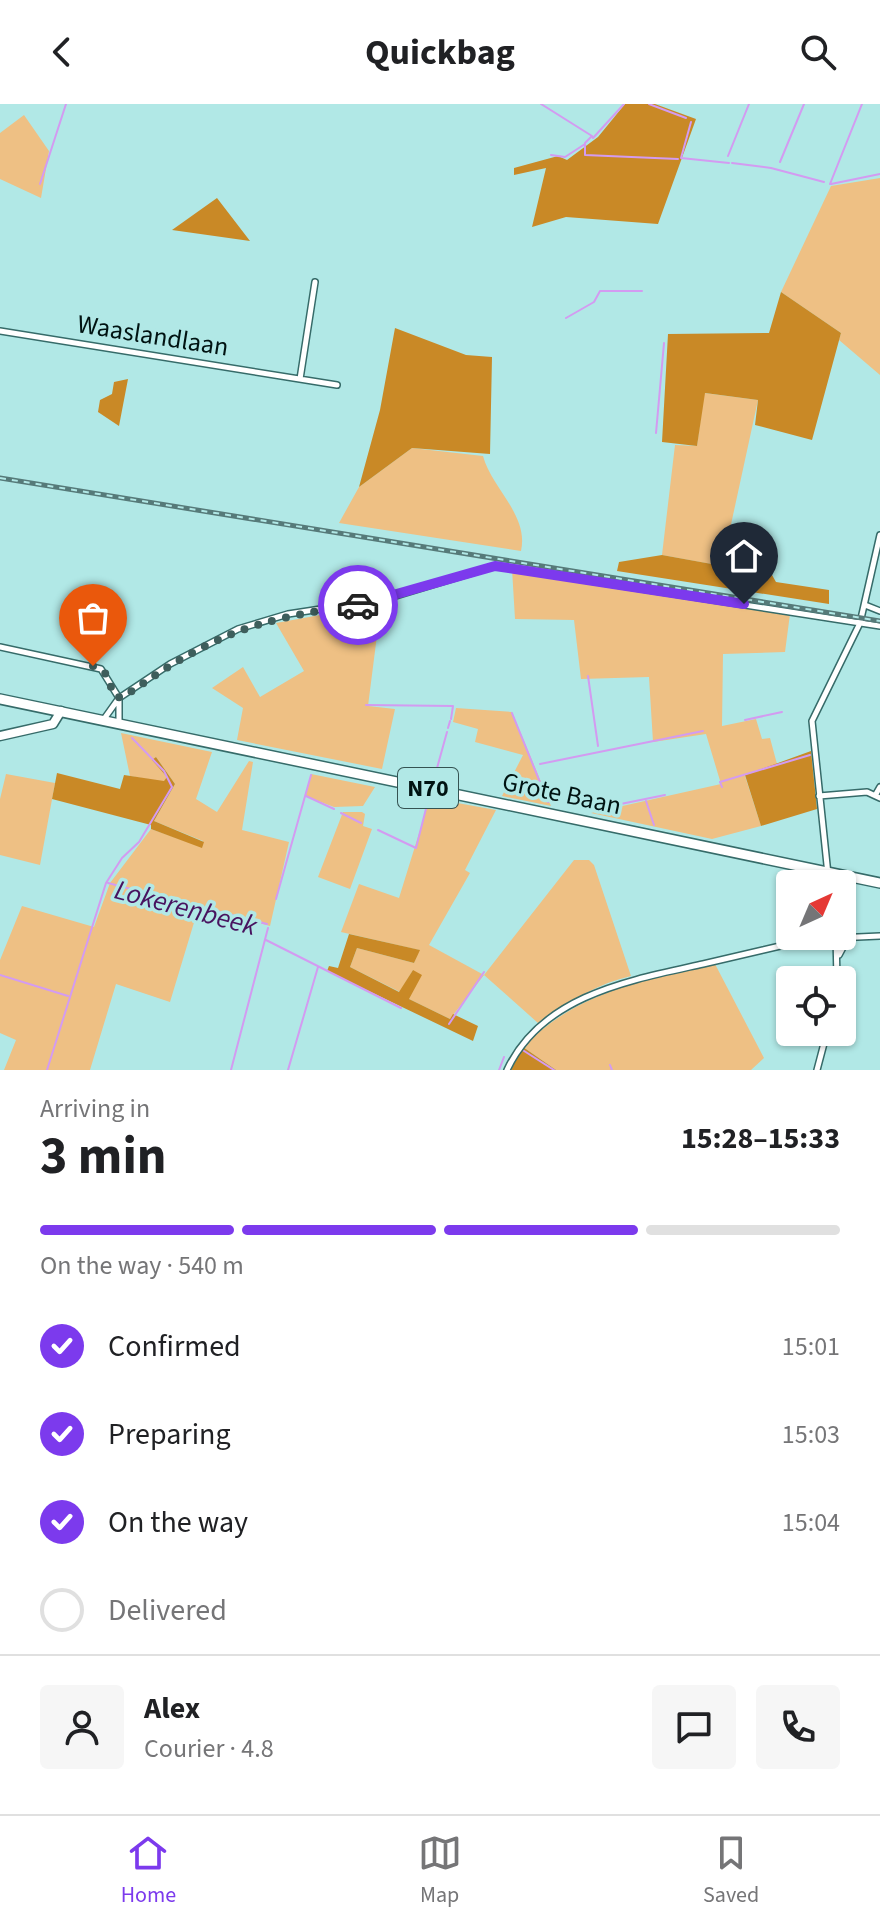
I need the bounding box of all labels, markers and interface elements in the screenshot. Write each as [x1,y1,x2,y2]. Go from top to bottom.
text: Quickbag [365,27,515,78]
icon: back [40,30,84,74]
icon: search [796,30,840,74]
street label: Waaslandlaan [75,305,231,366]
pin [710,522,778,604]
icon: home [722,534,766,578]
courier [318,565,398,645]
icon: car [336,583,380,627]
pin [59,584,127,666]
icon: bag [71,596,115,640]
street label: Grote Baan [499,763,625,824]
road number: N70 [398,768,458,808]
water label: Lokerenbeek [110,870,262,946]
north arrow [776,870,856,950]
map controls [776,870,856,1046]
button: locate [776,966,856,1046]
text: Arriving in [40,1090,150,1127]
text: 15:28–15:33 [681,1117,840,1160]
text: 3 min [40,1120,167,1194]
text: On the way · 540 m [40,1247,244,1284]
icon: check [40,1324,84,1368]
text: Confirmed [108,1325,241,1368]
text: 15:01 [782,1328,840,1365]
icon: check [40,1412,84,1456]
text: Preparing [108,1413,231,1456]
text: 15:03 [782,1416,840,1453]
icon: check [40,1500,84,1544]
text: On the way [108,1501,248,1544]
text: 15:04 [782,1504,840,1541]
text: Delivered [108,1589,227,1632]
button: person [40,1685,124,1769]
button: chat [652,1685,736,1769]
button: phone [756,1685,840,1769]
text: Alex [144,1687,200,1730]
text: Courier · 4.8 [144,1730,274,1767]
tab: Home [121,1831,176,1911]
tab: Map [418,1831,462,1911]
tab: Saved [703,1831,759,1911]

